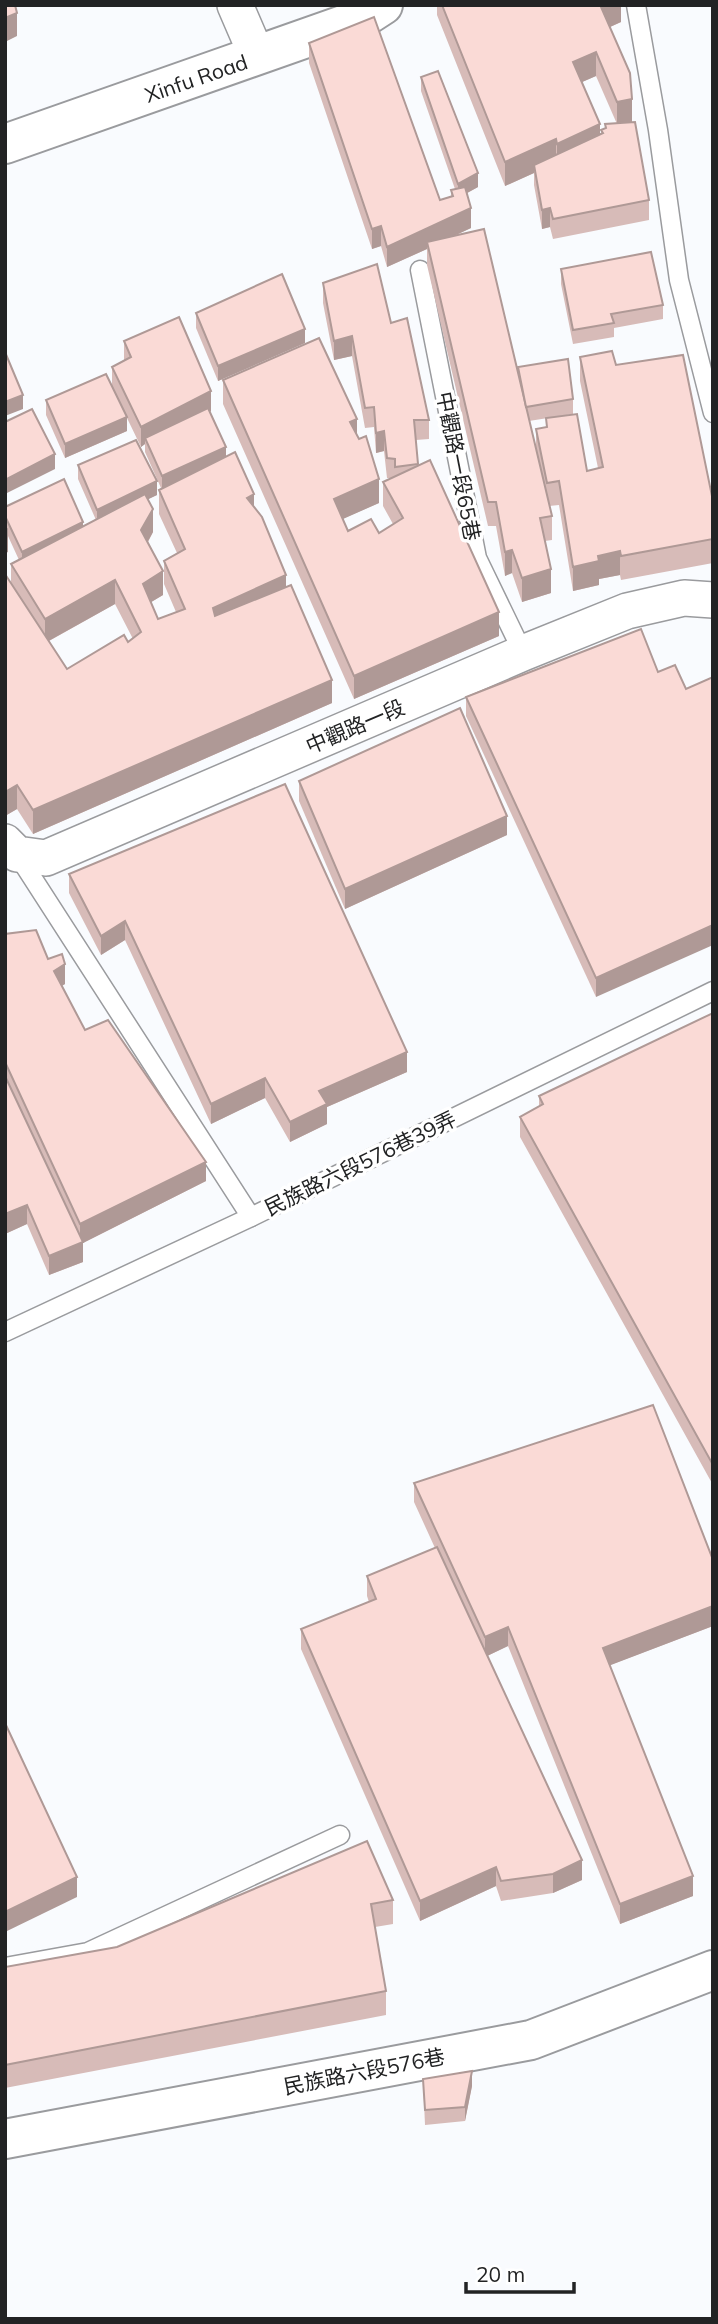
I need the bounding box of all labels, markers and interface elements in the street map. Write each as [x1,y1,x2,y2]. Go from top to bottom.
street label: Xinfu Road [141,48,251,108]
street label: 中觀路一段65巷 [432,389,486,543]
street label: 中觀路一段 [302,694,408,758]
street label: 民族路六段576巷39弄 [260,1105,460,1221]
street label: 民族路六段576巷 [281,2043,447,2099]
scale bar [466,2250,574,2294]
text: 20 m [476,2261,525,2287]

